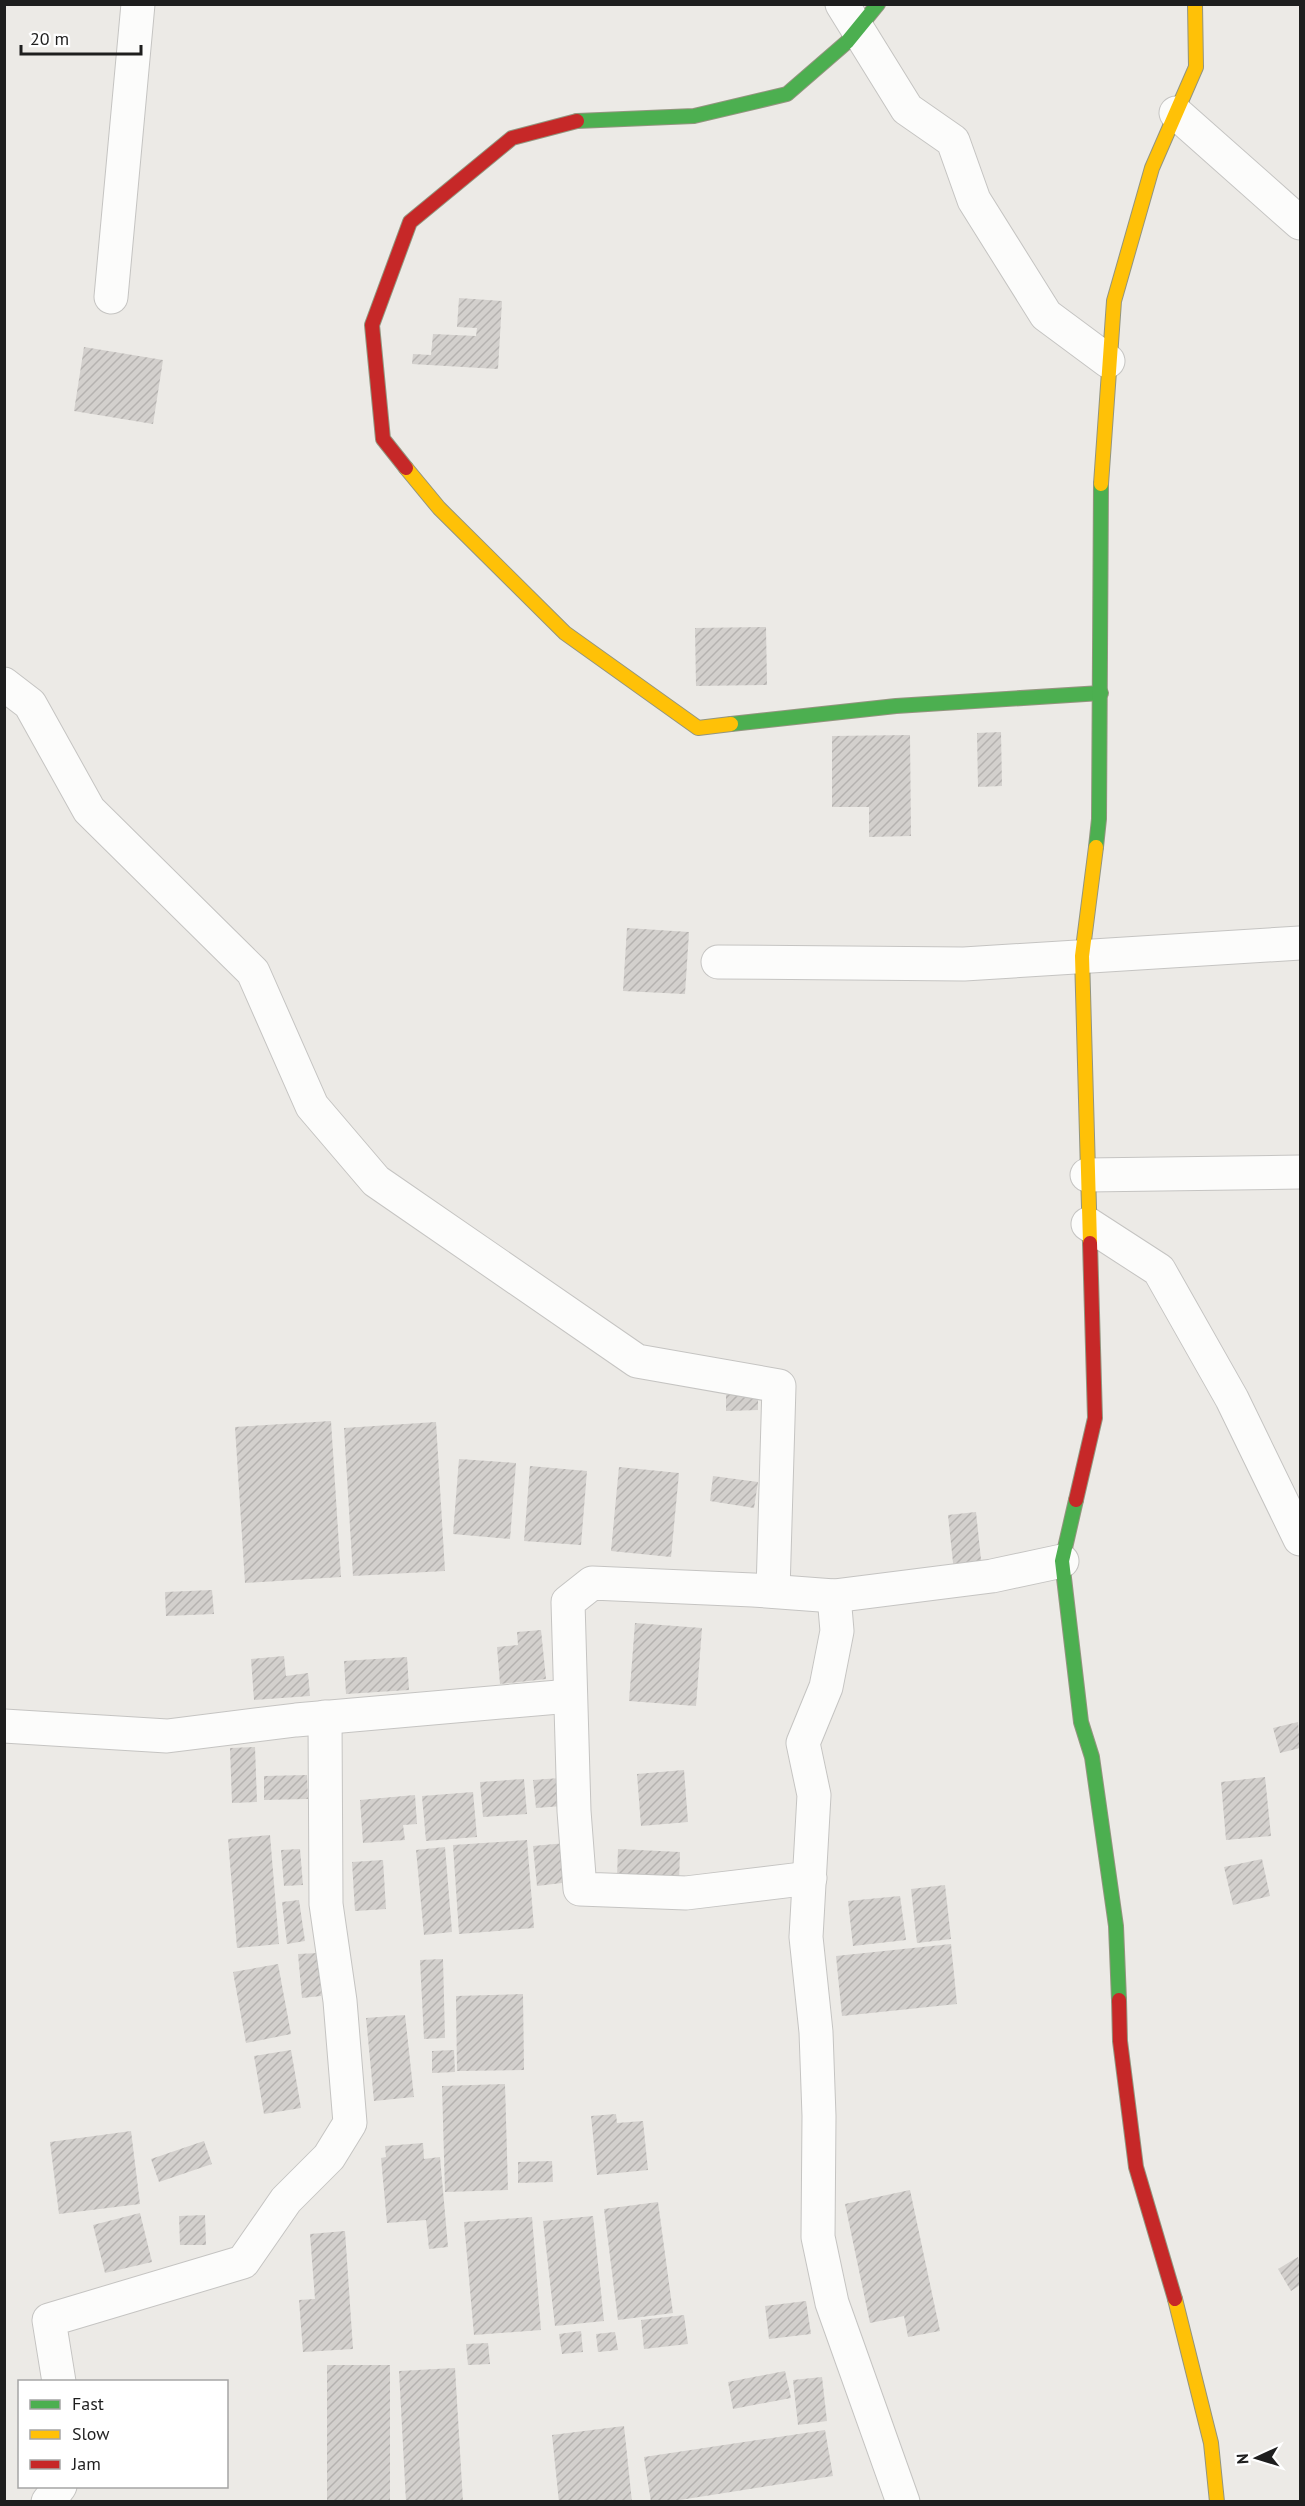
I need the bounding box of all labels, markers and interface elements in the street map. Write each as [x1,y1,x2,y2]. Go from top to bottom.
scale bar [21,18,141,56]
text: 20 m [30,27,69,50]
legend [18,2380,228,2488]
text: Fast [72,2392,104,2415]
text: Slow [72,2422,110,2445]
north arrow [1227,2428,1287,2488]
text: Jam [71,2452,101,2475]
text: N [1232,2453,1252,2465]

